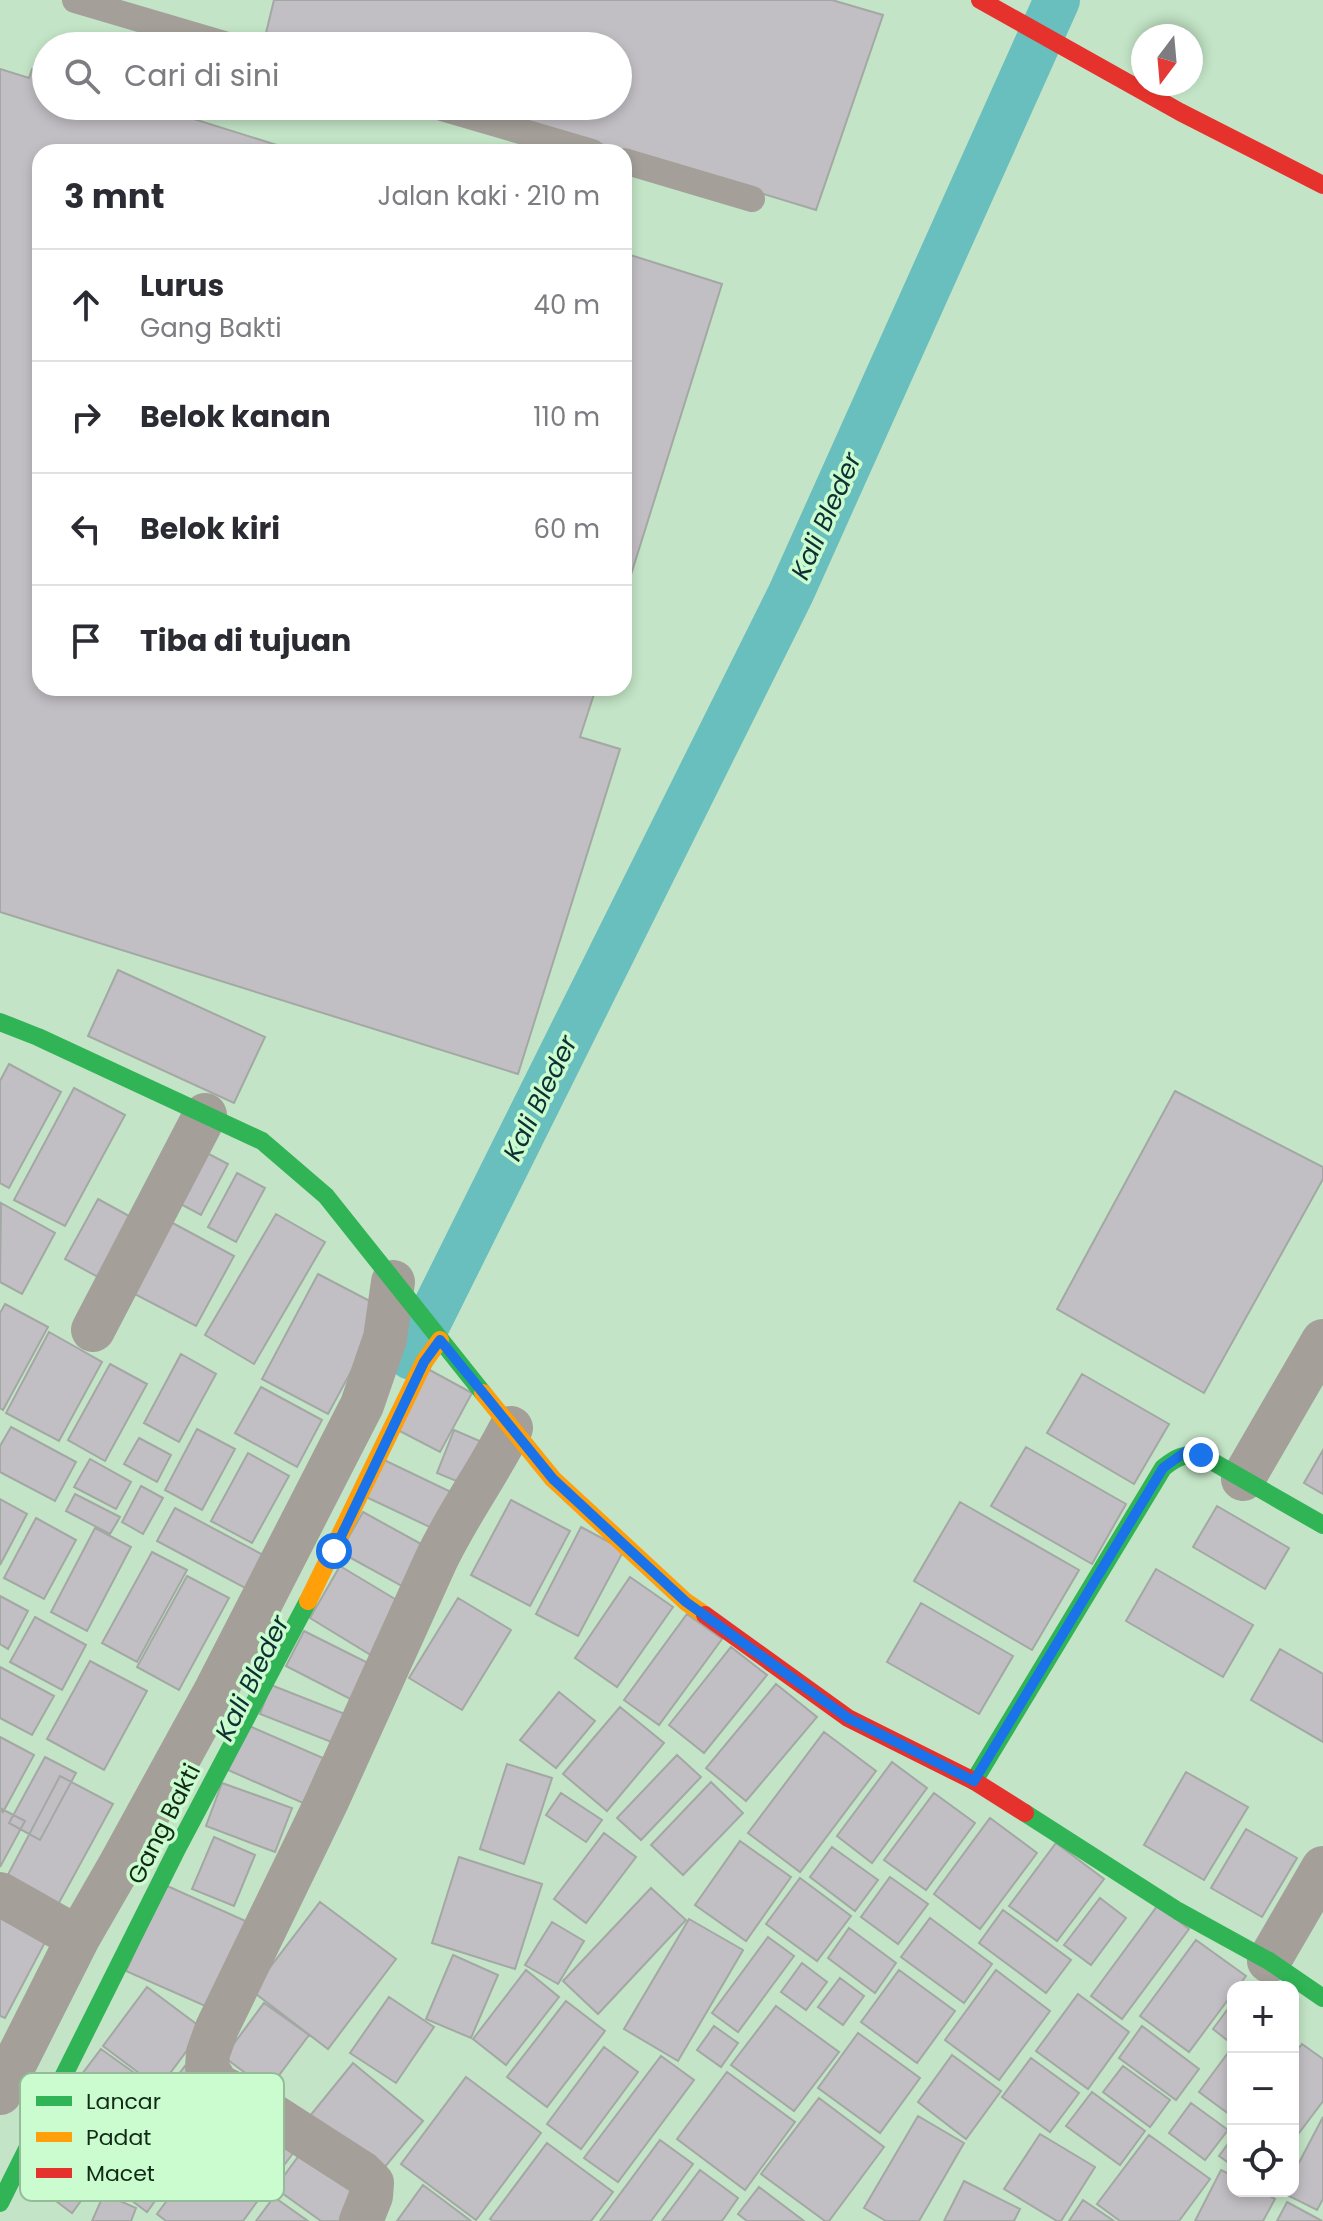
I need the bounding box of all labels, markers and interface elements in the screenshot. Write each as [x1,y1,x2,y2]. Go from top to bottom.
north arrow [1131,24,1203,96]
search box [32,32,632,120]
icon: search [60,54,104,98]
text: Cari di sini [124,54,279,97]
text: 3 mnt [64,172,165,220]
text: Jalan kaki · 210 m [378,178,600,214]
text: Lurus [140,264,224,307]
icon: ahead [64,283,108,327]
text: 40 m [534,287,600,323]
text: Gang Bakti [140,310,282,346]
icon: right [64,395,108,439]
text: Belok kanan [140,395,331,438]
text: 110 m [533,399,600,435]
water label: Kali Bleder [782,446,871,585]
icon: left [64,507,108,551]
text: Belok kiri [140,507,280,550]
text: 60 m [533,511,600,547]
icon: arrive [64,619,108,663]
text: Tiba di tujuan [140,619,351,662]
water label: Kali Bleder [494,1028,586,1167]
route end [1183,1437,1219,1473]
route start [316,1533,352,1569]
water label: Kali Bleder [206,1608,298,1747]
street label: Gang Bakti [119,1758,208,1890]
map controls [1227,1981,1299,2197]
button: + [1227,1981,1299,2053]
button: − [1227,2053,1299,2125]
legend [20,2073,284,2201]
text: Lancar [86,2086,161,2117]
text: Padat [86,2122,151,2153]
button: locate [1227,2125,1299,2197]
text: Macet [86,2158,155,2189]

